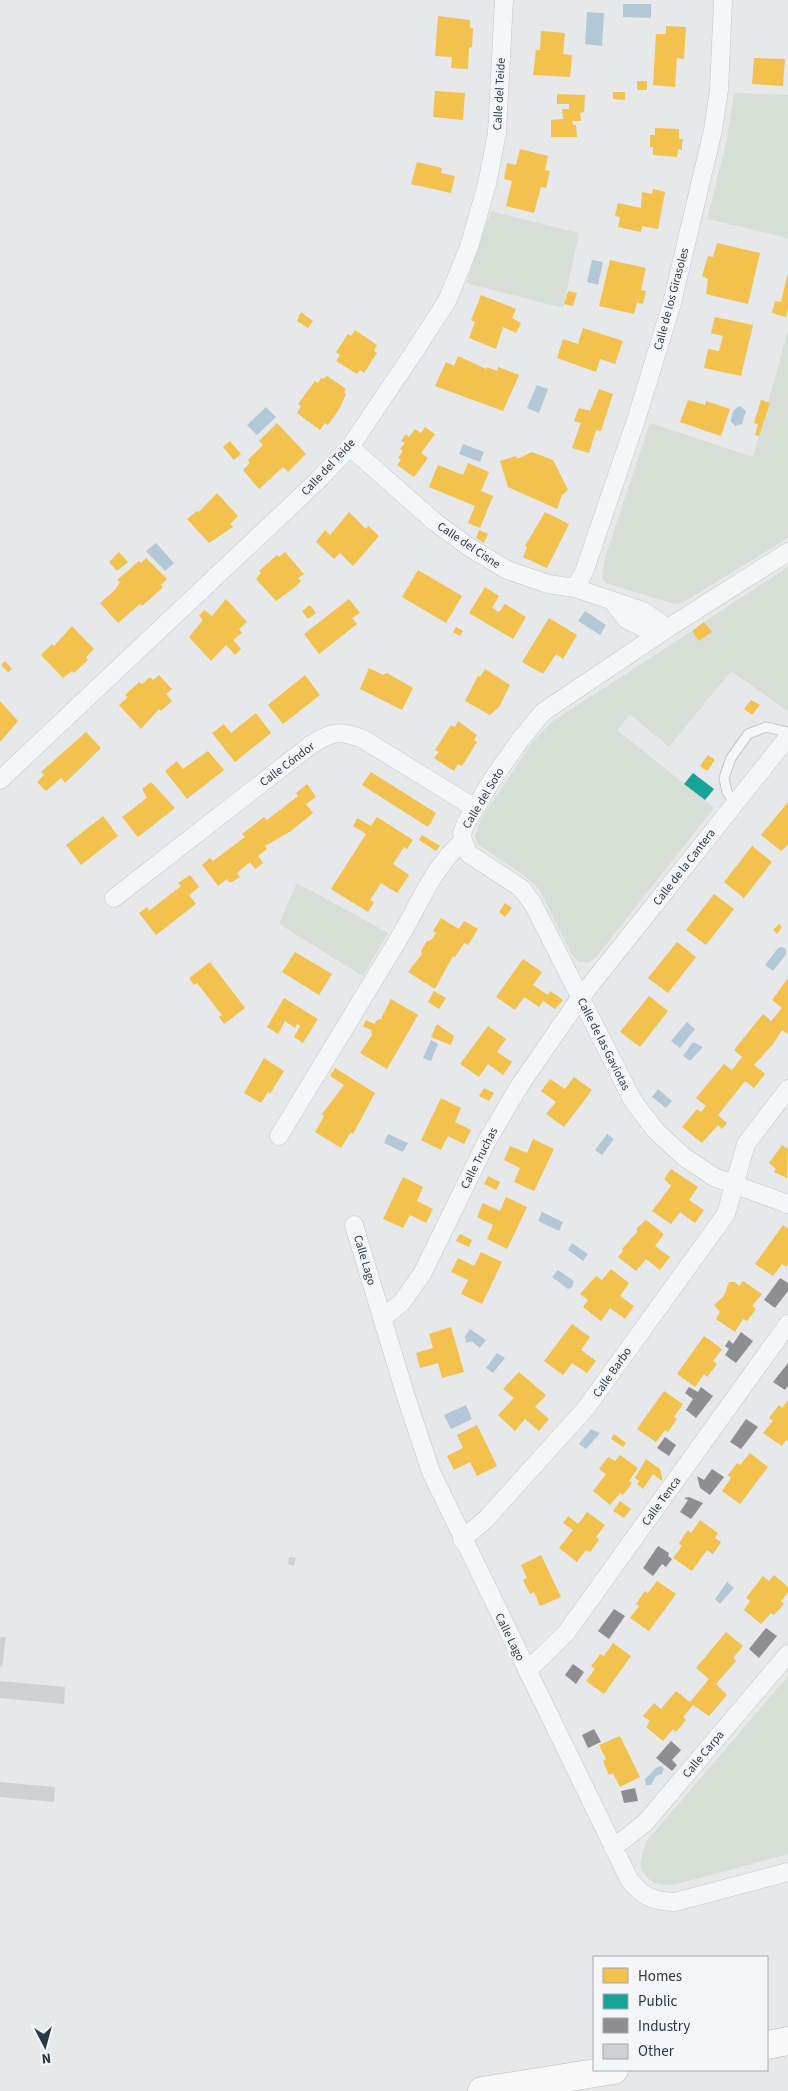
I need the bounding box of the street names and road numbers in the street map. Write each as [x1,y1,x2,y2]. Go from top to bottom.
street label: Calle del Teide [489,57,510,131]
street label: Calle de los Girasoles [650,246,693,352]
street label: Calle del Teide [297,435,359,500]
street label: Calle del Cisne [434,518,504,573]
street label: Calle Cóndor [256,738,319,791]
street label: Calle del Soto [458,765,508,832]
street label: Calle de la Cantera [649,825,720,909]
street label: Calle de las Gaviotas [573,995,634,1094]
street label: Calle Truchas [457,1125,502,1192]
street label: Calle Lago [349,1233,380,1287]
street label: Calle Barbo [589,1344,636,1401]
street label: Calle Tenca [638,1473,685,1529]
street label: Calle Lago [491,1610,529,1664]
street label: Calle Carpa [679,1727,728,1782]

